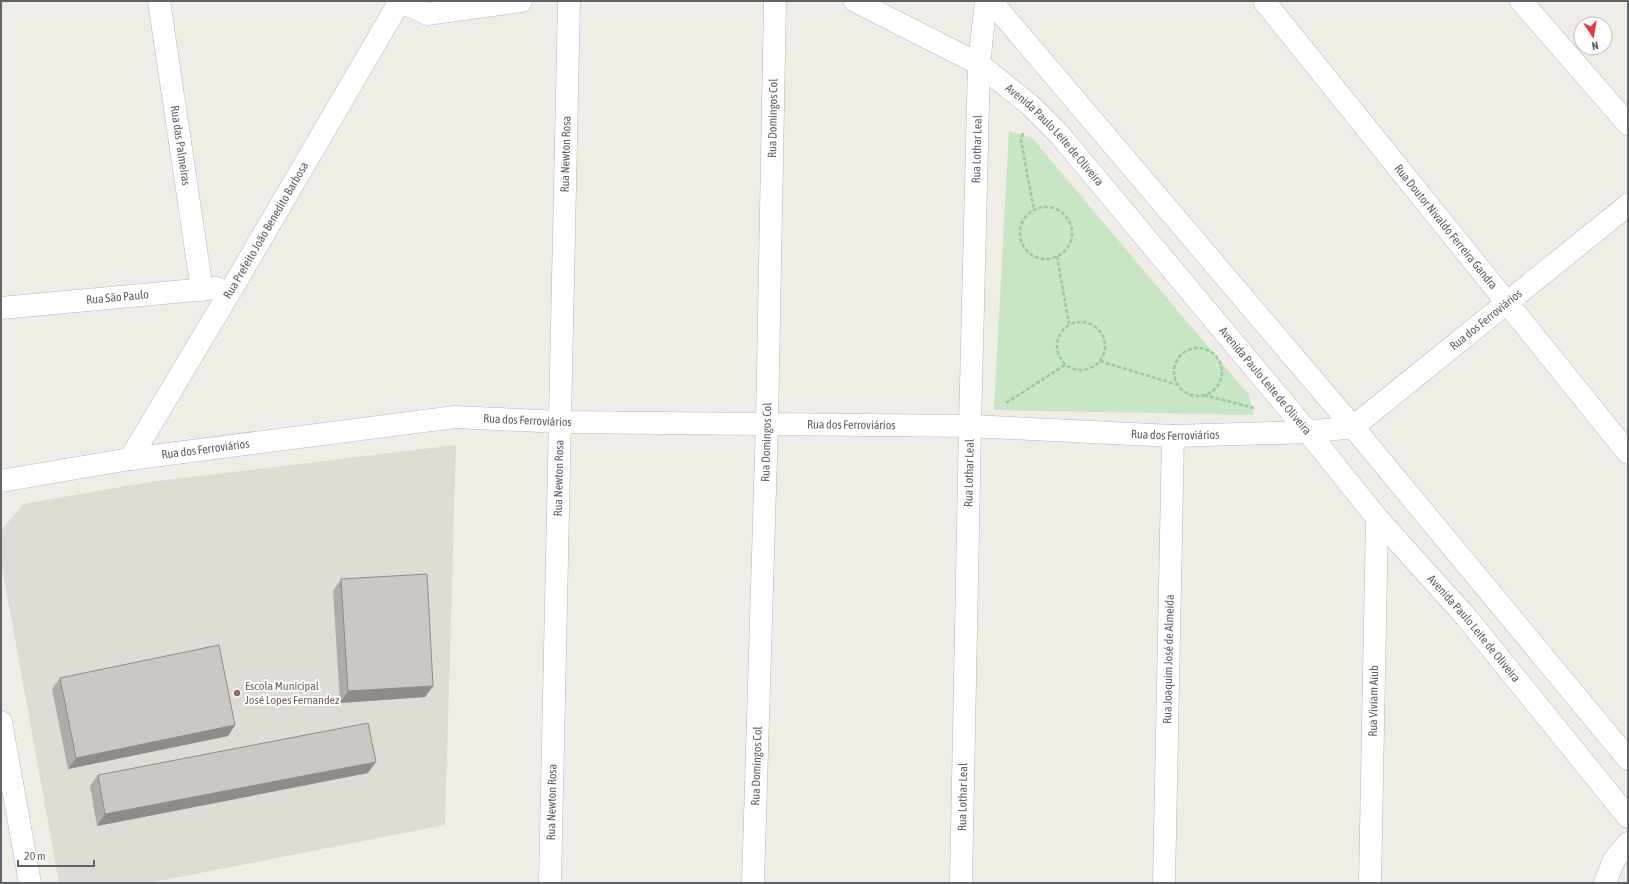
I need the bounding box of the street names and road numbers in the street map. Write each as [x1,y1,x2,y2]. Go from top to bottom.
street label: Rua Domingos Col [765,78,781,158]
street label: Avenida Paulo Leite de Oliveira [1003,81,1106,189]
street label: Rua das Palmeiras [168,104,193,186]
street label: Rua Lothar Leal [969,114,985,184]
street label: Rua Newton Rosa [558,116,574,193]
street label: Rua Prefeito João Benedito Barbosa [220,159,311,301]
street label: Rua Doutor Nivaldo Ferreira Gandra [1391,162,1500,292]
street label: Rua São Paulo [86,287,150,307]
street label: Rua dos Ferroviários [1447,287,1525,353]
street label: Avenida Paulo Leite de Oliveira [1216,324,1314,437]
street label: Rua Domingos Col [758,402,774,482]
street label: Rua dos Ferroviários [483,411,572,429]
street label: Rua dos Ferroviários [807,417,896,432]
street label: Rua dos Ferroviários [1130,427,1219,443]
street label: Rua dos Ferroviários [161,437,250,462]
street label: Rua Lothar Leal [961,438,977,507]
street label: Rua Newton Rosa [551,440,567,517]
street label: Avenida Paulo Leite de Oliveira [1425,572,1523,685]
street label: Rua Joaquim José de Almeida [1160,594,1177,724]
street label: Rua Viviam Aiub [1366,665,1381,737]
street label: Rua Domingos Col [748,725,765,806]
street label: Rua Lothar Leal [955,762,970,831]
street label: Rua Newton Rosa [544,764,560,840]

